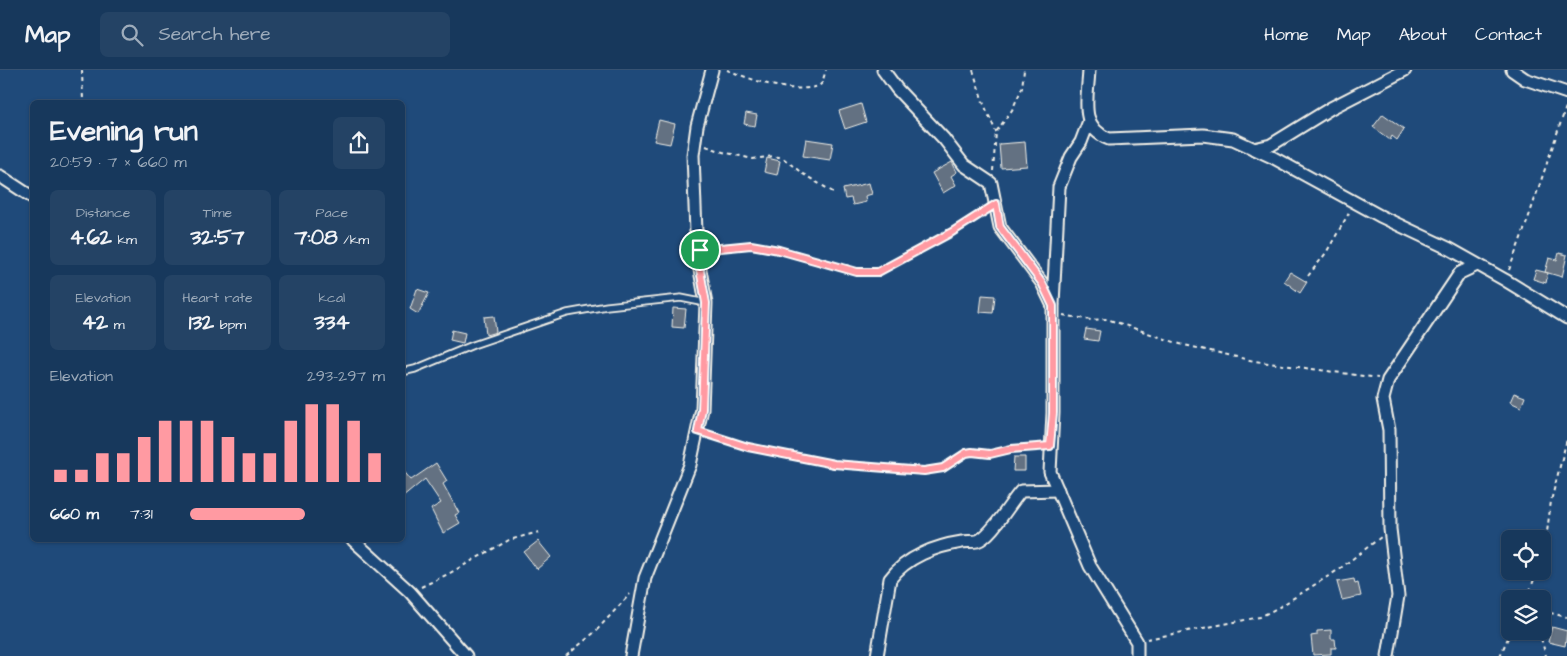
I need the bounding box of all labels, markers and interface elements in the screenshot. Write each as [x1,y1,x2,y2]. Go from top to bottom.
search box [100,12,450,57]
text: Map [25,18,70,52]
icon: search [118,21,146,49]
text: Search here [158,21,271,48]
text: Home [1264,22,1309,47]
text: Map [1337,22,1371,47]
text: About [1399,22,1447,47]
text: Contact [1475,22,1542,47]
text: Evening run [50,112,198,151]
button: share [333,117,385,169]
text: 20:59 · 7 × 660 m [50,151,187,173]
text: Distance [76,203,130,223]
text: Time [203,203,232,223]
text: Pace [316,203,348,223]
text: 4.62 [69,223,112,252]
text: 32:57 [190,223,244,252]
text: 7:08 [294,223,338,252]
pin [679,229,721,271]
text: km [112,230,137,250]
text: /km [338,230,369,250]
icon: arrive [686,236,714,264]
text: Elevation [76,288,131,308]
text: Heart rate [182,288,253,308]
text: kcal [318,288,345,308]
text: 42 [82,308,108,337]
text: 132 [189,308,214,337]
text: 334 [314,308,350,337]
text: m [108,315,125,335]
text: bpm [214,315,246,335]
text: Elevation [50,365,113,387]
text: 293–297 m [307,365,385,387]
text: 660 m [50,503,99,525]
text: 7:31 [130,503,153,525]
map controls [1501,530,1551,640]
button: locate [1501,530,1551,580]
button: layers [1501,590,1551,640]

